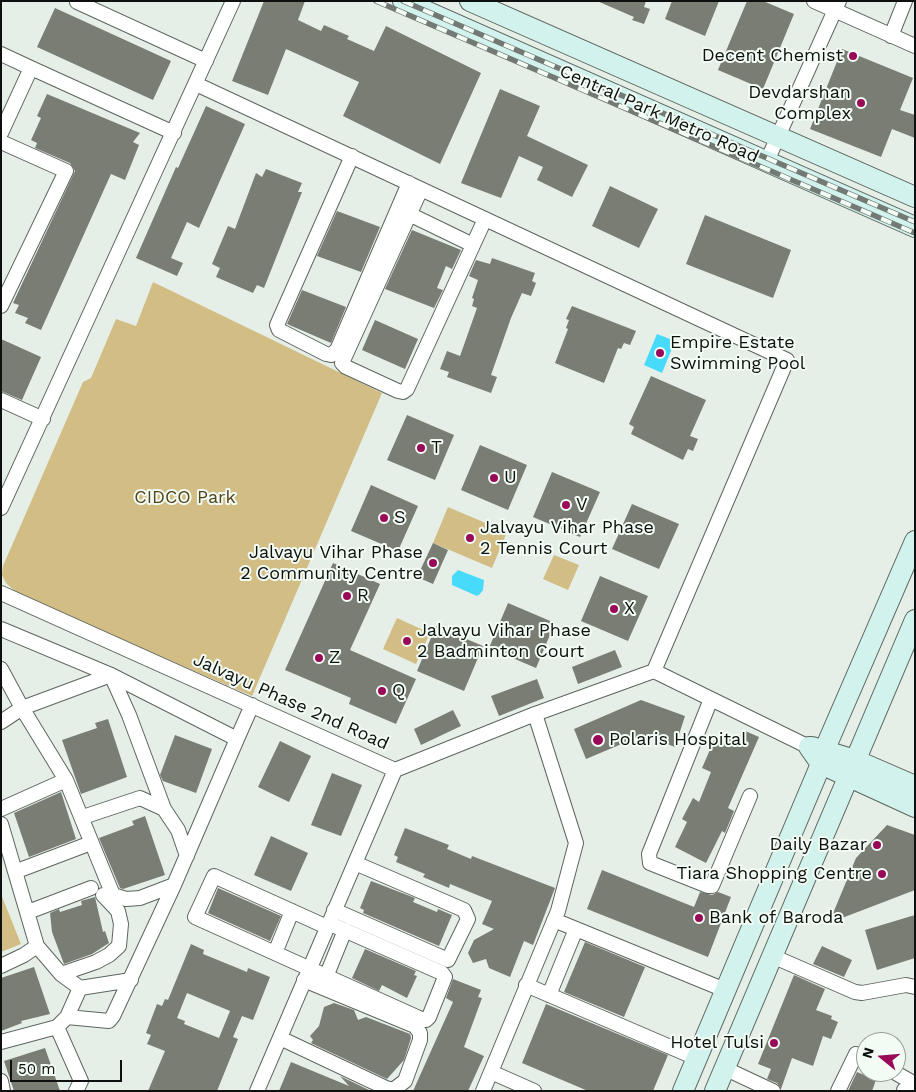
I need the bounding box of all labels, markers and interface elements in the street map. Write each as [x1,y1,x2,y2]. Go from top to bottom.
place label: Decent Chemist [702,45,843,67]
marker: Decent Chemist [847,50,859,62]
street label: Central Park Metro Road [556,60,762,168]
place label: Devdarshan Complex [748,82,851,125]
marker: Devdarshan Complex [855,97,867,109]
place label: Empire Estate Swimming Pool [670,332,805,374]
marker: Empire Estate Swimming Pool [654,347,666,359]
place label: T [431,437,442,459]
marker: T [415,442,427,454]
place label: U [504,467,517,489]
marker: U [488,472,500,484]
park label: CIDCO Park [134,487,236,509]
place label: V [576,494,588,516]
marker: V [560,499,572,511]
place label: S [394,507,406,529]
marker: S [378,512,390,524]
place label: Jalvayu Vihar Phase 2 Tennis Court [480,517,654,560]
marker: Jalvayu Vihar Phase 2 Tennis Court [464,532,476,544]
place label: Jalvayu Vihar Phase 2 Community Centre [240,542,423,584]
marker: Jalvayu Vihar Phase 2 Community Centre [427,557,439,569]
place label: R [357,585,369,607]
marker: R [341,590,353,602]
place label: X [624,598,635,620]
marker: X [608,603,620,615]
place label: Jalvayu Vihar Phase 2 Badminton Court [417,620,591,662]
marker: Jalvayu Vihar Phase 2 Badminton Court [401,635,413,647]
place label: Z [329,647,340,669]
street label: Jalvayu Phase 2nd Road [190,649,392,755]
marker: Z [313,652,325,664]
place label: Q [392,680,405,702]
marker: Q [376,685,388,697]
place label: Polaris Hospital [609,729,747,751]
marker: Polaris Hospital [591,733,605,747]
place label: Daily Bazar [769,834,867,856]
marker: Daily Bazar [871,839,883,851]
place label: Tiara Shopping Centre [677,863,872,885]
marker: Tiara Shopping Centre [876,868,888,880]
place label: Bank of Baroda [709,907,844,929]
marker: Bank of Baroda [693,912,705,924]
place label: Hotel Tulsi [670,1032,764,1054]
north arrow [856,1032,906,1082]
marker: Hotel Tulsi [768,1037,780,1049]
text: N [858,1046,877,1060]
scale bar [12,1050,125,1082]
text: 50 m [18,1060,55,1078]

